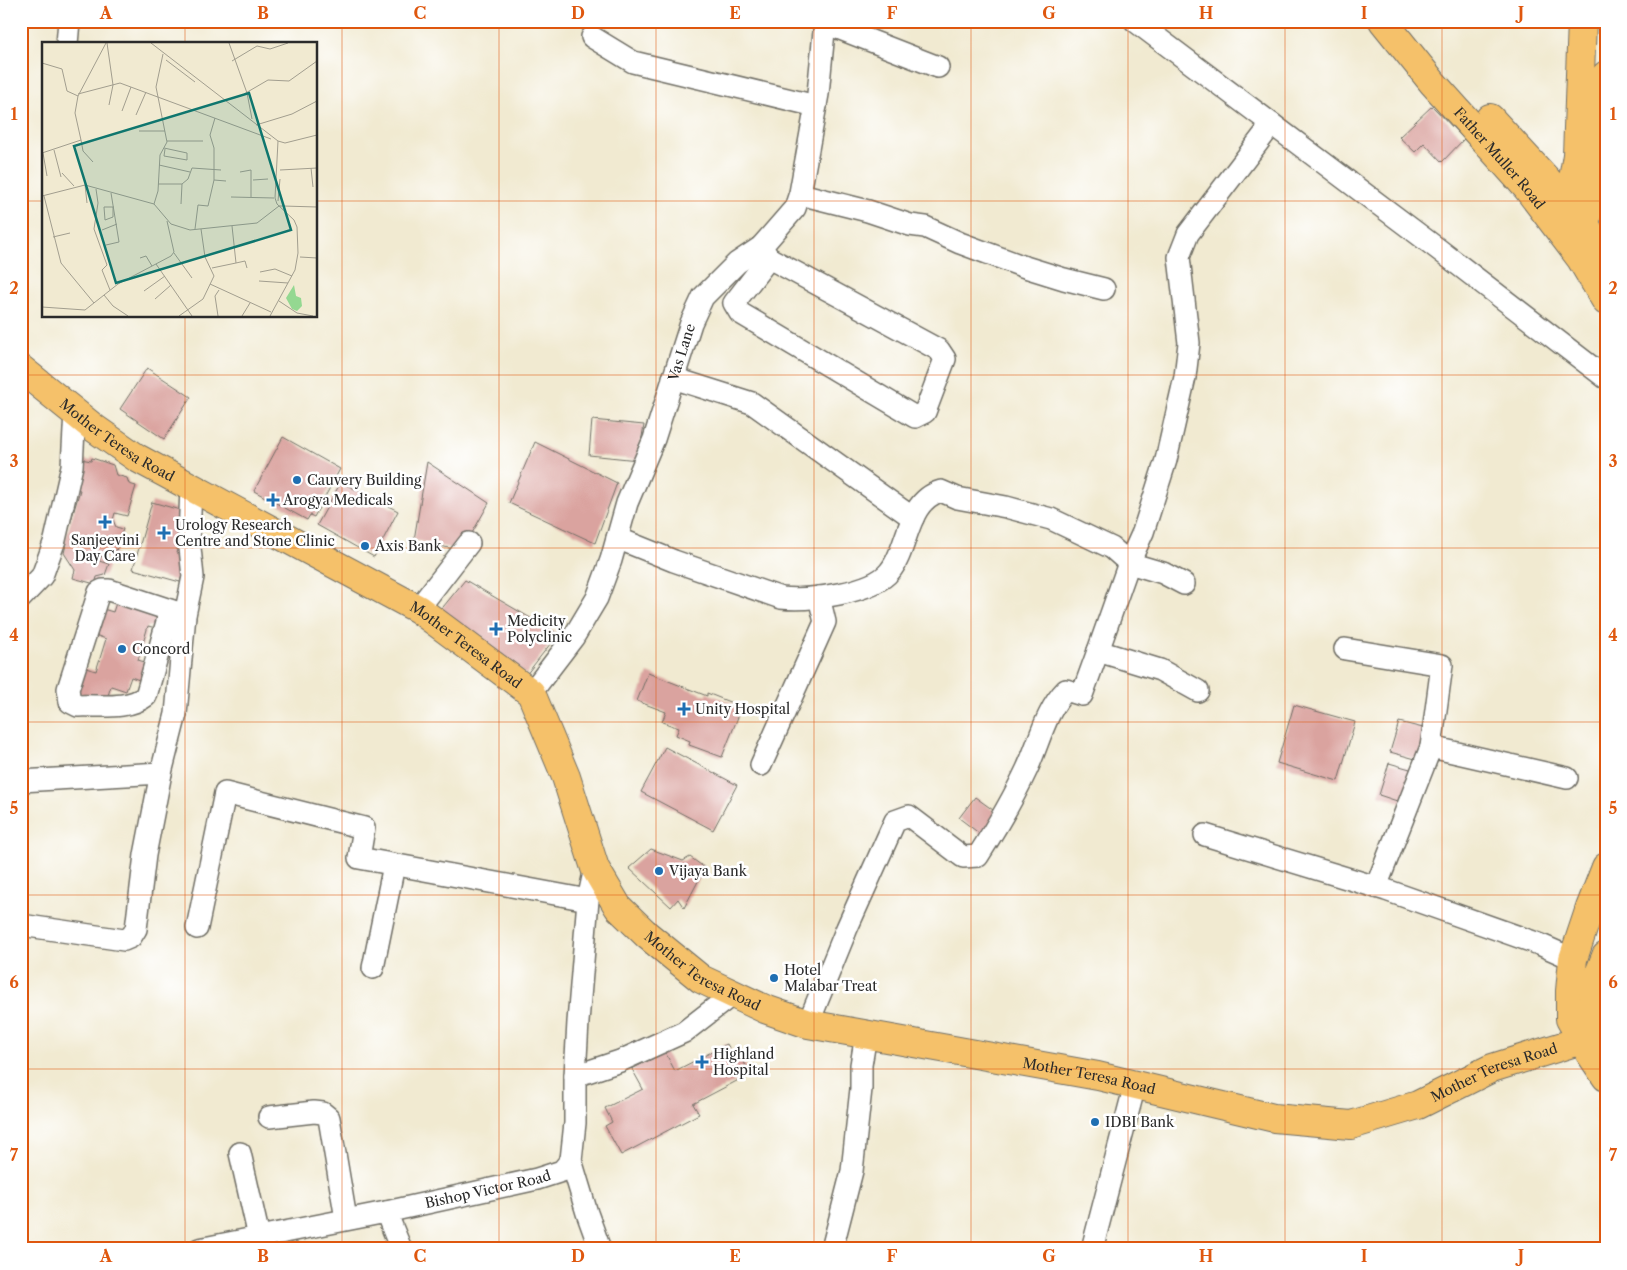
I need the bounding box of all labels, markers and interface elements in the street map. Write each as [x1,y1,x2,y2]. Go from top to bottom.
text: A [99,3,113,23]
text: B [257,3,269,23]
text: C [414,3,426,23]
text: D [571,3,585,23]
text: E [729,3,741,23]
text: F [887,3,898,23]
text: G [1042,3,1056,23]
text: H [1199,3,1213,23]
text: I [1361,3,1368,23]
text: J [1515,3,1524,23]
inset map [42,42,318,318]
street label: Father Muller Road [1450,103,1549,213]
text: 1 [10,104,18,124]
text: 1 [1609,104,1617,124]
text: 2 [9,278,19,298]
text: 2 [1608,278,1618,298]
street label: Vas Lane [664,321,699,384]
street label: Mother Teresa Road [56,395,178,486]
text: 3 [9,451,19,471]
text: 3 [1608,451,1618,471]
place label: Cauvery Building [307,471,422,489]
marker: Cauvery Building [291,474,303,486]
place label: Arogya Medicals [282,491,393,509]
marker: Arogya Medicals [267,494,279,506]
marker: Sanjeevini Day Care [98,515,112,529]
place label: Urology Research Centre and Stone Clinic [175,516,335,550]
marker: Urology Research Centre and Stone Clinic [157,526,171,540]
place label: Sanjeevini Day Care [71,531,139,565]
place label: Axis Bank [374,537,443,555]
marker: Axis Bank [359,540,371,552]
street label: Mother Teresa Road [407,597,526,692]
place label: Medicity Polyclinic [507,612,572,646]
marker: Medicity Polyclinic [489,622,503,636]
text: 4 [9,625,19,645]
text: 4 [1608,625,1618,645]
place label: Concord [132,640,191,658]
marker: Concord [116,643,128,655]
place label: Unity Hospital [695,700,790,718]
marker: Unity Hospital [677,702,691,716]
text: 5 [10,798,19,818]
text: 5 [1609,798,1618,818]
place label: Vijaya Bank [668,862,748,880]
marker: Vijaya Bank [653,865,665,877]
street label: Mother Teresa Road [641,928,764,1015]
place label: Hotel Malabar Treat [784,961,877,995]
text: 6 [9,972,19,992]
marker: Hotel Malabar Treat [768,972,780,984]
text: 6 [1608,972,1618,992]
street label: Mother Teresa Road [1428,1039,1560,1106]
place label: Highland Hospital [713,1045,775,1079]
street label: Mother Teresa Road [1021,1054,1158,1099]
marker: Highland Hospital [695,1055,709,1069]
place label: IDBI Bank [1105,1113,1175,1131]
marker: IDBI Bank [1089,1116,1101,1128]
text: 7 [10,1145,19,1165]
text: 7 [1609,1145,1618,1165]
street label: Bishop Victor Road [423,1166,554,1212]
text: A [99,1246,113,1266]
text: B [257,1246,269,1266]
text: C [414,1246,426,1266]
text: D [571,1246,585,1266]
text: E [729,1246,741,1266]
text: F [887,1246,898,1266]
text: G [1042,1246,1056,1266]
text: H [1199,1246,1213,1266]
text: I [1361,1246,1368,1266]
text: J [1515,1246,1524,1266]

